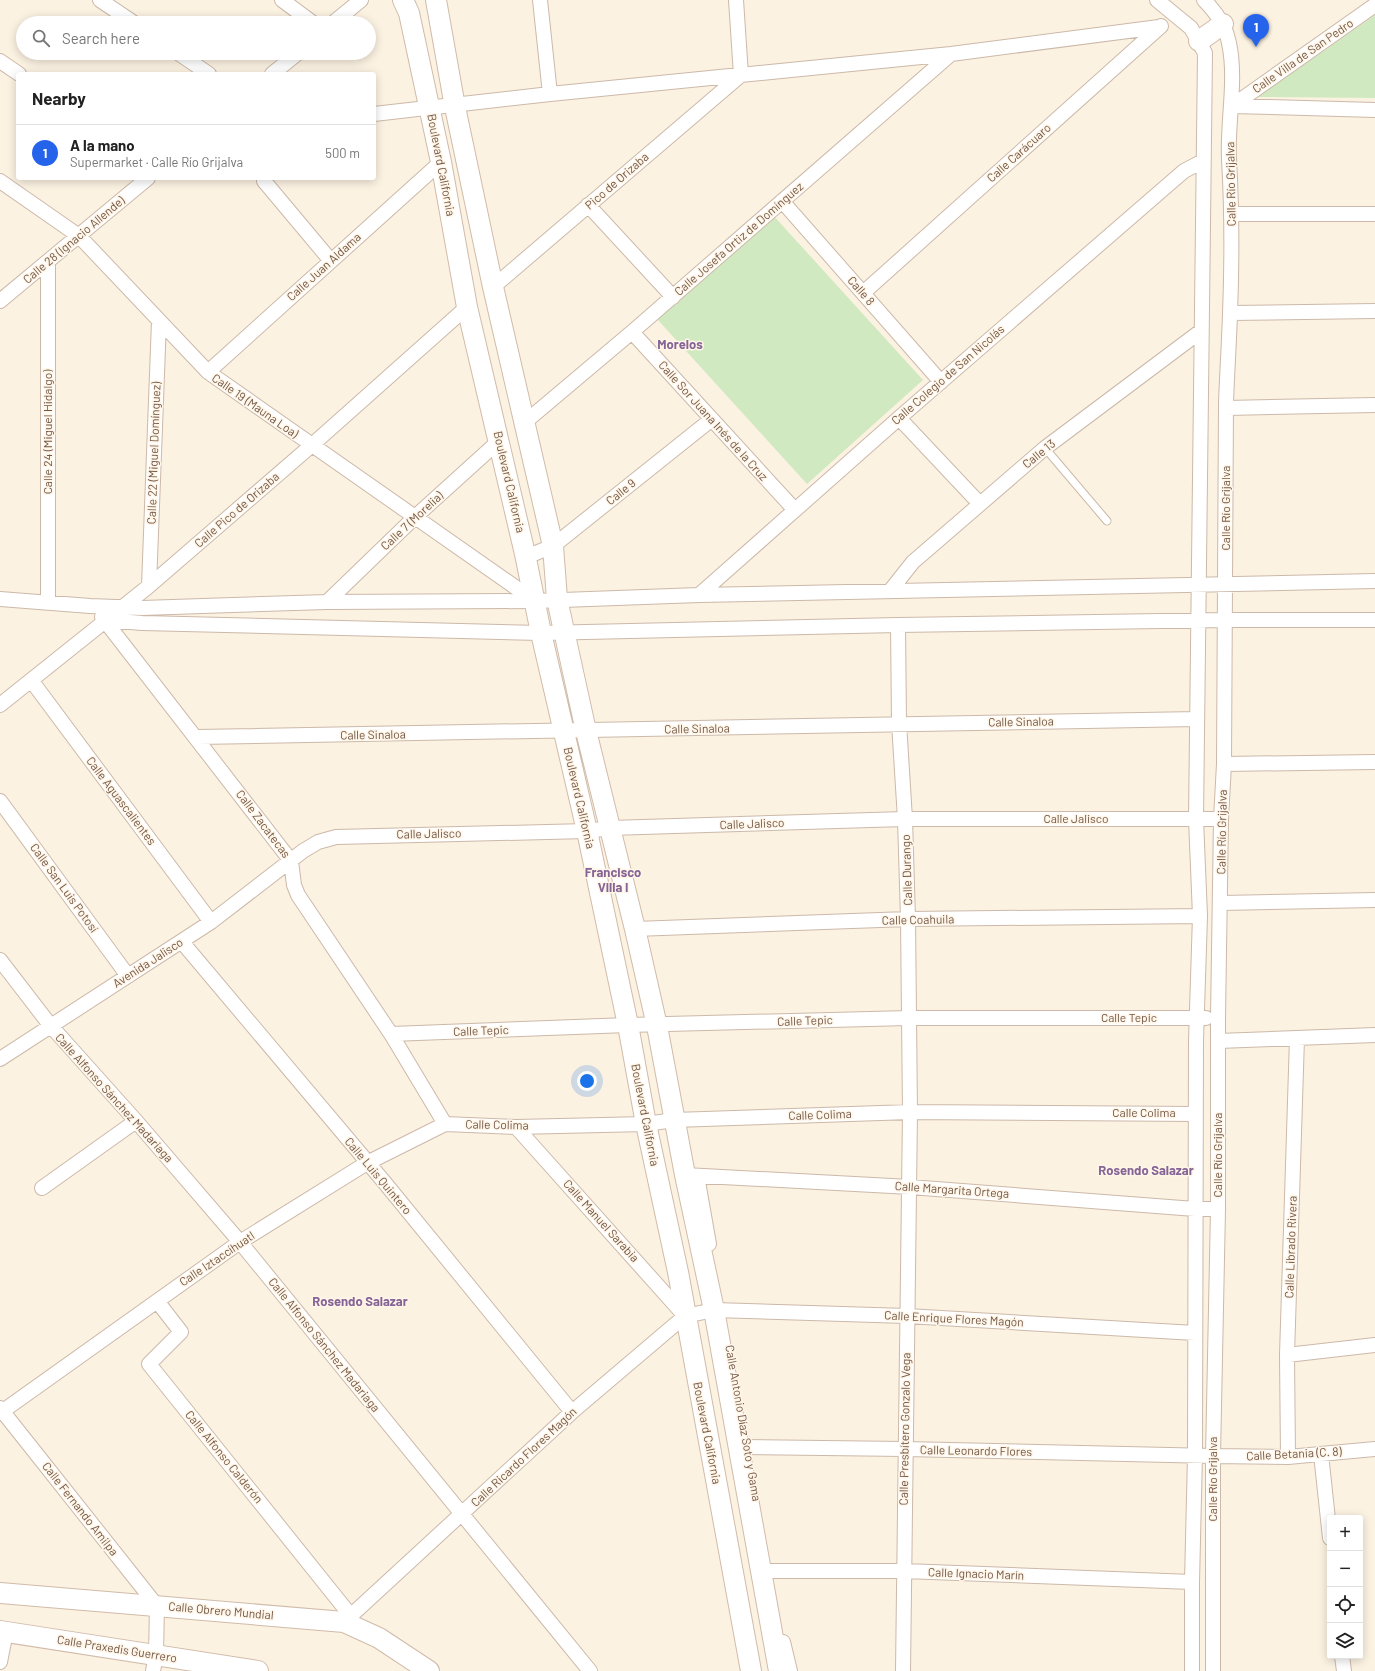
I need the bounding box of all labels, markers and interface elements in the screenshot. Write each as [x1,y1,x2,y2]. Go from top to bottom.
pin: 1 [1243,14,1269,47]
street label: Calle Villa de San Pedro [1249,15,1356,95]
search box [16,16,376,60]
icon: search [30,27,52,49]
text: Search here [62,29,140,47]
text: Nearby [32,88,86,108]
street label: Boulevard California [425,112,459,217]
street label: Calle Carácuaro [984,120,1053,185]
text: A la mano [70,136,135,154]
street label: Calle Río Grijalva [1222,142,1238,227]
text: 1 [43,145,47,161]
text: 500 m [325,145,360,161]
street label: Pico de Orizaba [582,149,651,212]
text: Supermarket · Calle Río Grijalva [70,154,243,170]
street label: Calle Josefa Ortiz de Domínguez [671,179,805,298]
street label: Calle 28 (Ignacio Allende) [20,192,128,286]
street label: Calle Juan Aldama [283,229,363,303]
street label: Calle 8 [845,273,878,308]
street label: Calle Colegio de San Nicolás [888,321,1007,427]
district label: Morelos [657,336,703,352]
street label: Calle Sor Juana Inés de la Cruz [656,358,771,483]
street label: Calle 24 (Miguel Hidalgo) [40,369,54,494]
street label: Calle 19 (Mauna Loa) [210,370,302,441]
street label: Calle 22 (Miguel Domínguez) [144,381,163,525]
street label: Boulevard California [491,430,528,534]
street label: Calle 13 [1019,436,1058,471]
street label: Calle Río Grijalva [1218,466,1232,550]
street label: Calle Pico de Orizaba [191,469,281,550]
street label: Calle 9 [603,475,638,507]
street label: Calle 7 (Morelia) [377,487,446,553]
street label: Calle Sinaloa [988,713,1054,729]
street label: Calle Sinaloa [664,720,730,736]
street label: Calle Sinaloa [340,726,406,742]
street label: Boulevard California [561,746,598,850]
street label: Calle Aguascalientes [84,754,160,847]
street label: Calle Zacatecas [234,787,294,860]
street label: Calle Río Grijalva [1213,789,1229,874]
street label: Calle Jalisco [1043,811,1109,825]
street label: Calle Jalisco [719,815,785,831]
street label: Calle Jalisco [396,825,462,841]
street label: Calle Durango [898,834,914,906]
street label: Calle San Luis Potosí [28,840,102,935]
district label: Francisco Villa I [585,864,641,895]
street label: Calle Coahuila [882,911,954,927]
street label: Avenida Jalisco [110,934,185,990]
street label: Calle Tepic [1101,1010,1157,1024]
street label: Calle Tepic [777,1012,833,1028]
street label: Calle Tepic [453,1022,509,1038]
street label: Calle Alfonso Sánchez Madariaga [53,1030,176,1165]
street label: Boulevard California [629,1062,663,1167]
your location [577,1071,597,1091]
street label: Calle Colima [1112,1105,1176,1119]
street label: Calle Colima [788,1106,852,1122]
street label: Calle Río Grijalva [1210,1113,1224,1197]
street label: Calle Colima [465,1116,529,1132]
street label: Calle Luis Quintero [342,1134,415,1217]
district label: Rosendo Salazar [1098,1162,1194,1178]
street label: Calle Manuel Sarabia [561,1176,642,1264]
street label: Calle Margarita Ortega [894,1178,1010,1200]
street label: Calle Librado Rivera [1281,1195,1299,1299]
street label: Calle Iztaccíhuatl [176,1228,257,1288]
street label: Calle Alfonso Sánchez Madariaga [266,1274,383,1414]
district label: Rosendo Salazar [312,1293,408,1309]
street label: Calle Enrique Flores Magón [884,1307,1024,1329]
street label: Calle Antonio Díaz Soto y Gama [723,1344,765,1502]
street label: Calle Presbítero Gonzalo Vega [896,1352,912,1506]
street label: Boulevard California [691,1380,725,1485]
street label: Calle Ricardo Flores Magón [468,1404,579,1509]
street label: Calle Alfonso Calderón [183,1407,267,1506]
street label: Calle Río Grijalva [1205,1437,1219,1521]
street label: Calle Leonardo Flores [920,1442,1032,1458]
street label: Calle Betania (C. 8) [1246,1443,1343,1462]
street label: Calle Fernando Amilpa [40,1459,122,1558]
map controls [1327,1515,1363,1659]
button: + [1327,1515,1363,1551]
button: − [1327,1551,1363,1587]
street label: Calle Ignacio Marín [928,1564,1024,1582]
button: locate [1327,1587,1363,1623]
street label: Calle Obrero Mundial [168,1598,274,1622]
button: layers [1327,1623,1363,1659]
street label: Calle Praxedis Guerrero [56,1632,178,1664]

